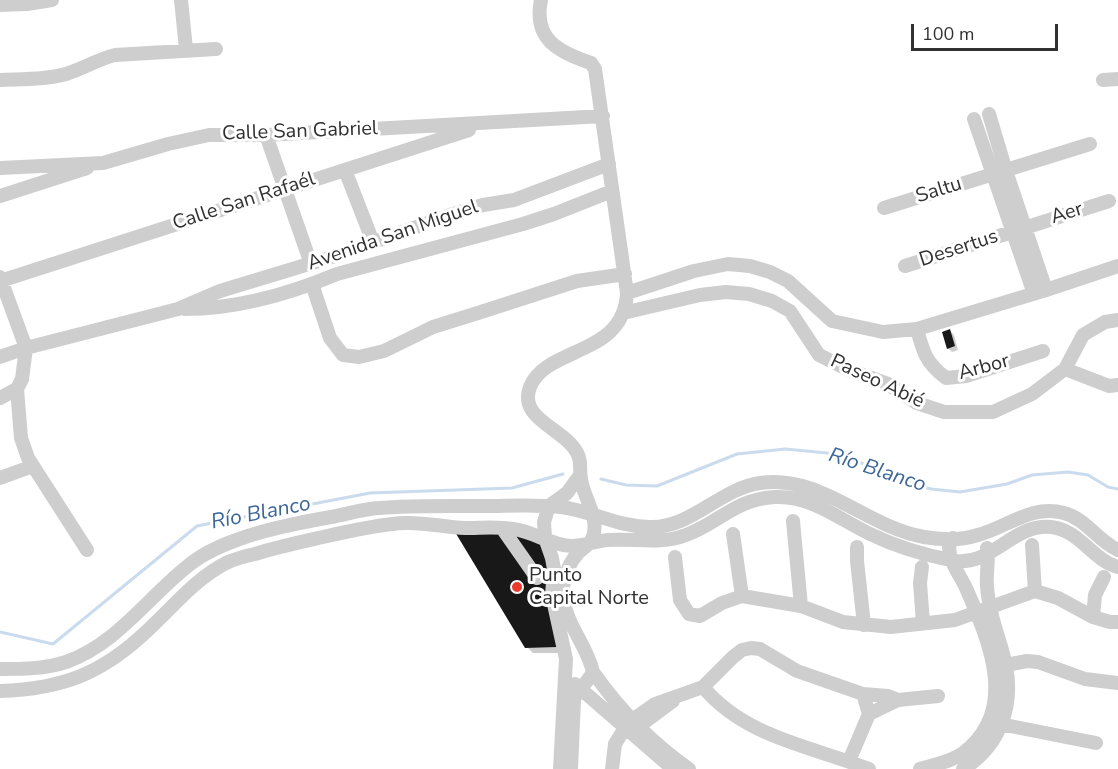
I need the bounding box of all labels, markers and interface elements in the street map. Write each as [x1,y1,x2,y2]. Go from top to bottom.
scale bar [914,12,1061,50]
text: 100 m [922,22,974,46]
street label: Calle San Gabriel [222,117,378,147]
street label: Calle San Rafaél [170,168,318,236]
street label: Saltu [913,173,965,209]
street label: Avenida San Miguel [305,196,481,276]
street label: Aer [1048,198,1086,230]
street label: Desertus [917,225,1001,273]
street label: Paseo Abié [826,350,928,414]
street label: Arbor [956,350,1012,386]
water label: Río Blanco [825,443,929,499]
water label: Río Blanco [209,492,313,536]
place label: Punto Capital Norte [529,564,649,611]
marker: Punto Capital Norte [510,580,524,594]

